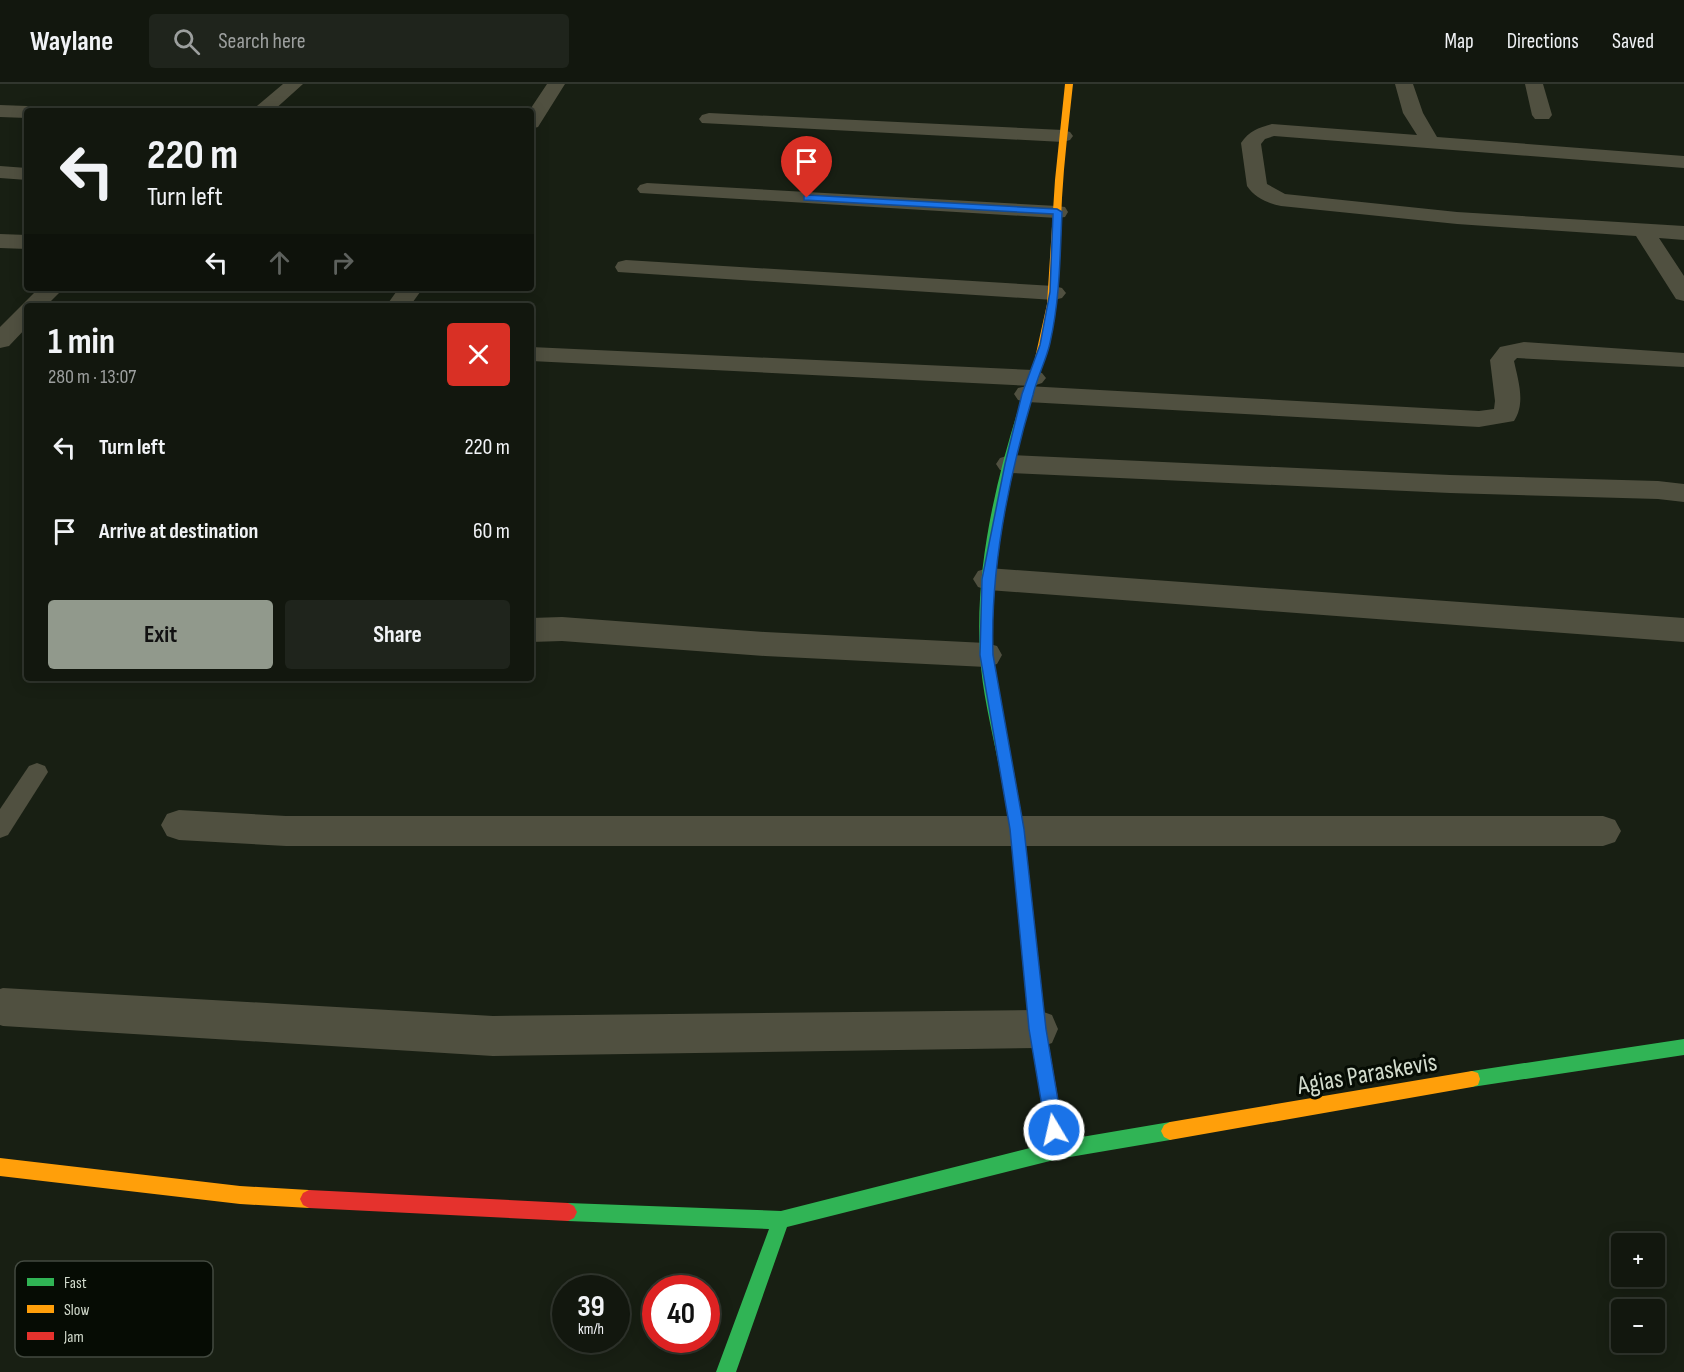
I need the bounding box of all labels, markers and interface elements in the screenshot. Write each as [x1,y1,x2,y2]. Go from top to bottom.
search box [149,14,569,68]
text: Waylane [30,25,113,58]
icon: search [170,25,203,58]
text: Search here [218,28,306,55]
text: Map [1444,29,1474,54]
text: Directions [1507,29,1579,54]
text: Saved [1612,29,1654,54]
text: 220 m [147,130,238,181]
icon: left [48,132,126,210]
pin [781,136,832,198]
icon: arrive [790,145,823,178]
text: Turn left [147,181,223,213]
icon: left [200,246,233,279]
icon: ahead [263,246,296,279]
icon: right [326,246,359,279]
text: 1 min [48,321,115,364]
button: close [447,323,510,386]
text: 280 m · 13:07 [48,365,136,389]
icon: left [48,431,81,464]
text: Turn left [99,434,165,461]
text: 220 m [464,434,510,461]
icon: arrive [48,515,81,548]
text: Arrive at destination [99,518,258,545]
text: 60 m [473,518,510,545]
button: Exit [48,600,273,669]
button: Share [285,600,510,669]
street label: Agias Paraskevis [1294,1047,1439,1102]
position arrow [1022,1098,1086,1162]
map controls [1611,1233,1665,1353]
button: + [1611,1233,1665,1287]
legend [15,1261,213,1357]
text: Fast [64,1274,87,1293]
speed limit sign: 40 [642,1275,720,1353]
text: 39 [577,1289,605,1325]
button: − [1611,1299,1665,1353]
text: Slow [64,1301,89,1320]
text: km/h [578,1320,604,1339]
text: Jam [63,1328,84,1347]

